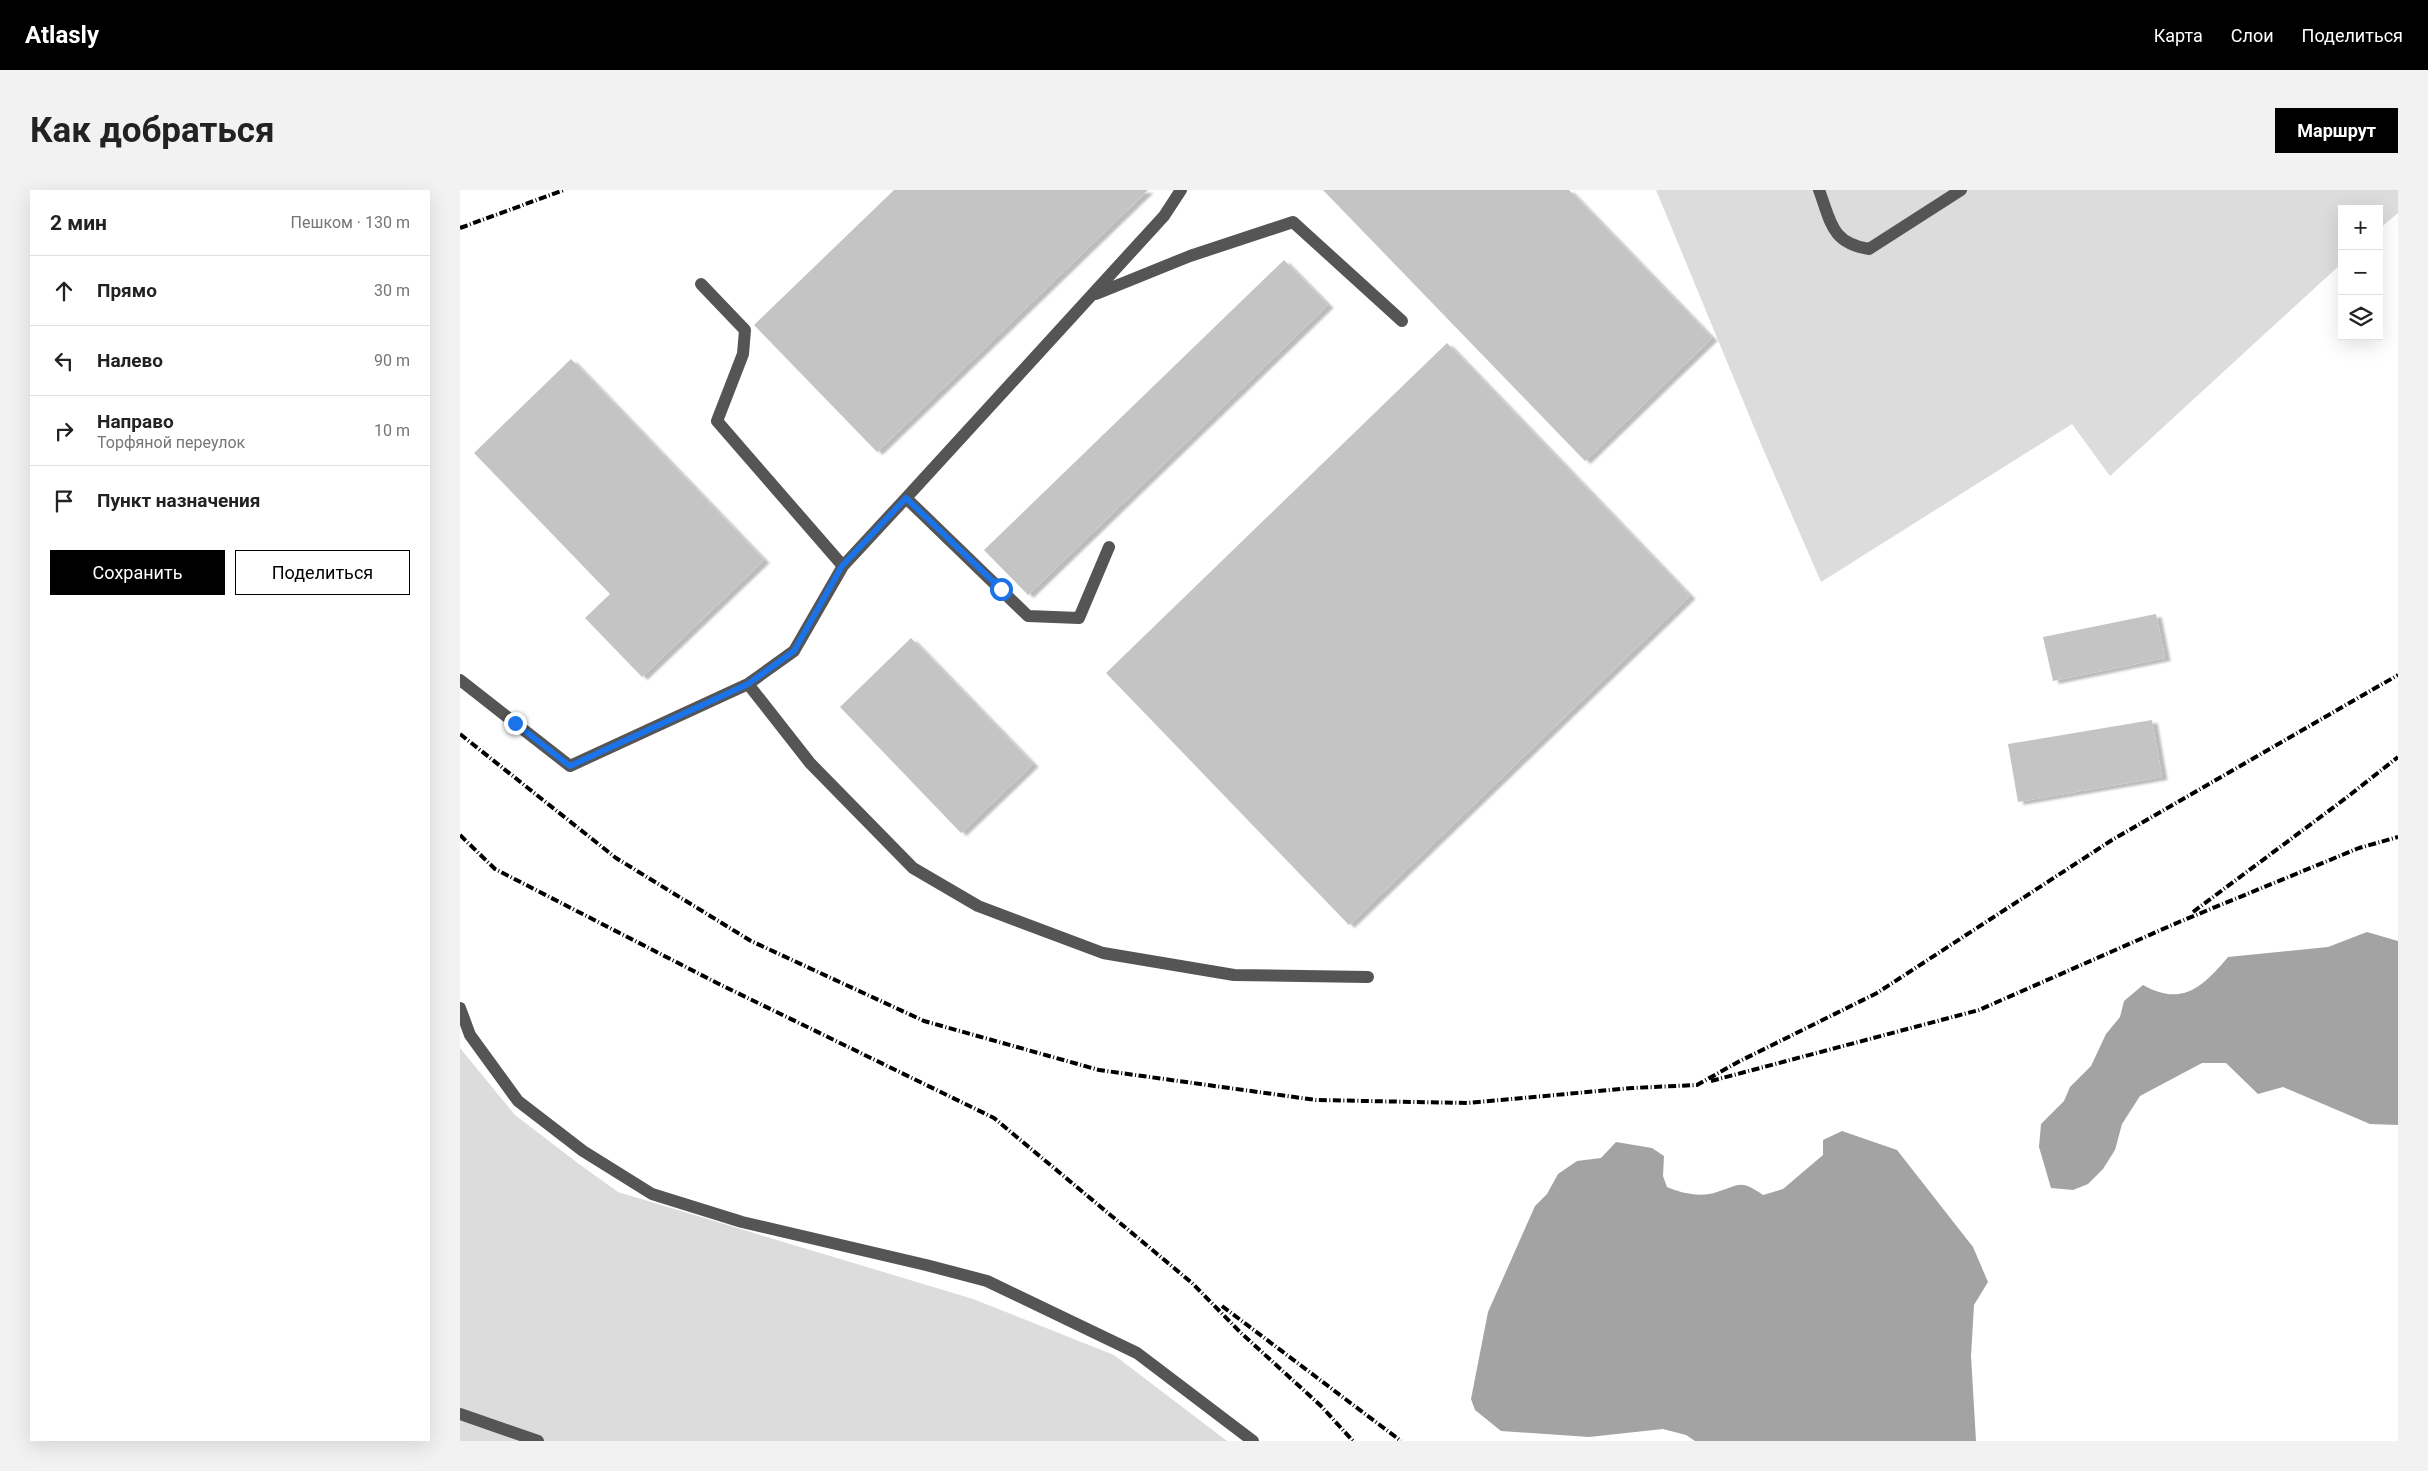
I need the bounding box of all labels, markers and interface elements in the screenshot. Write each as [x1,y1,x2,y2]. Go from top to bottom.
text: Atlasly [25,21,99,49]
text: Карта [2154,25,2203,46]
text: Слои [2231,25,2274,46]
text: Поделиться [2302,25,2403,46]
button: Маршрут [2275,108,2398,153]
text: Как добраться [30,110,275,151]
map controls [2338,205,2383,340]
button: + [2338,205,2383,250]
text: 2 мин [50,211,107,235]
text: Пешком · 130 m [291,213,410,232]
button: − [2338,250,2383,295]
icon: ahead [50,277,78,305]
text: Прямо [97,279,157,302]
text: 30 m [374,281,410,300]
button: layers [2338,295,2383,340]
icon: left [50,347,78,375]
text: Налево [97,349,163,372]
text: 90 m [374,351,410,370]
text: Направо [97,410,174,433]
icon: right [50,417,78,445]
text: 10 m [374,421,410,440]
text: Торфяной переулок [97,433,245,452]
icon: arrive [50,487,78,515]
text: Пункт назначения [97,489,260,512]
button: Сохранить [50,550,225,595]
button: Поделиться [235,550,410,595]
route start [990,578,1013,601]
route end [504,712,527,735]

